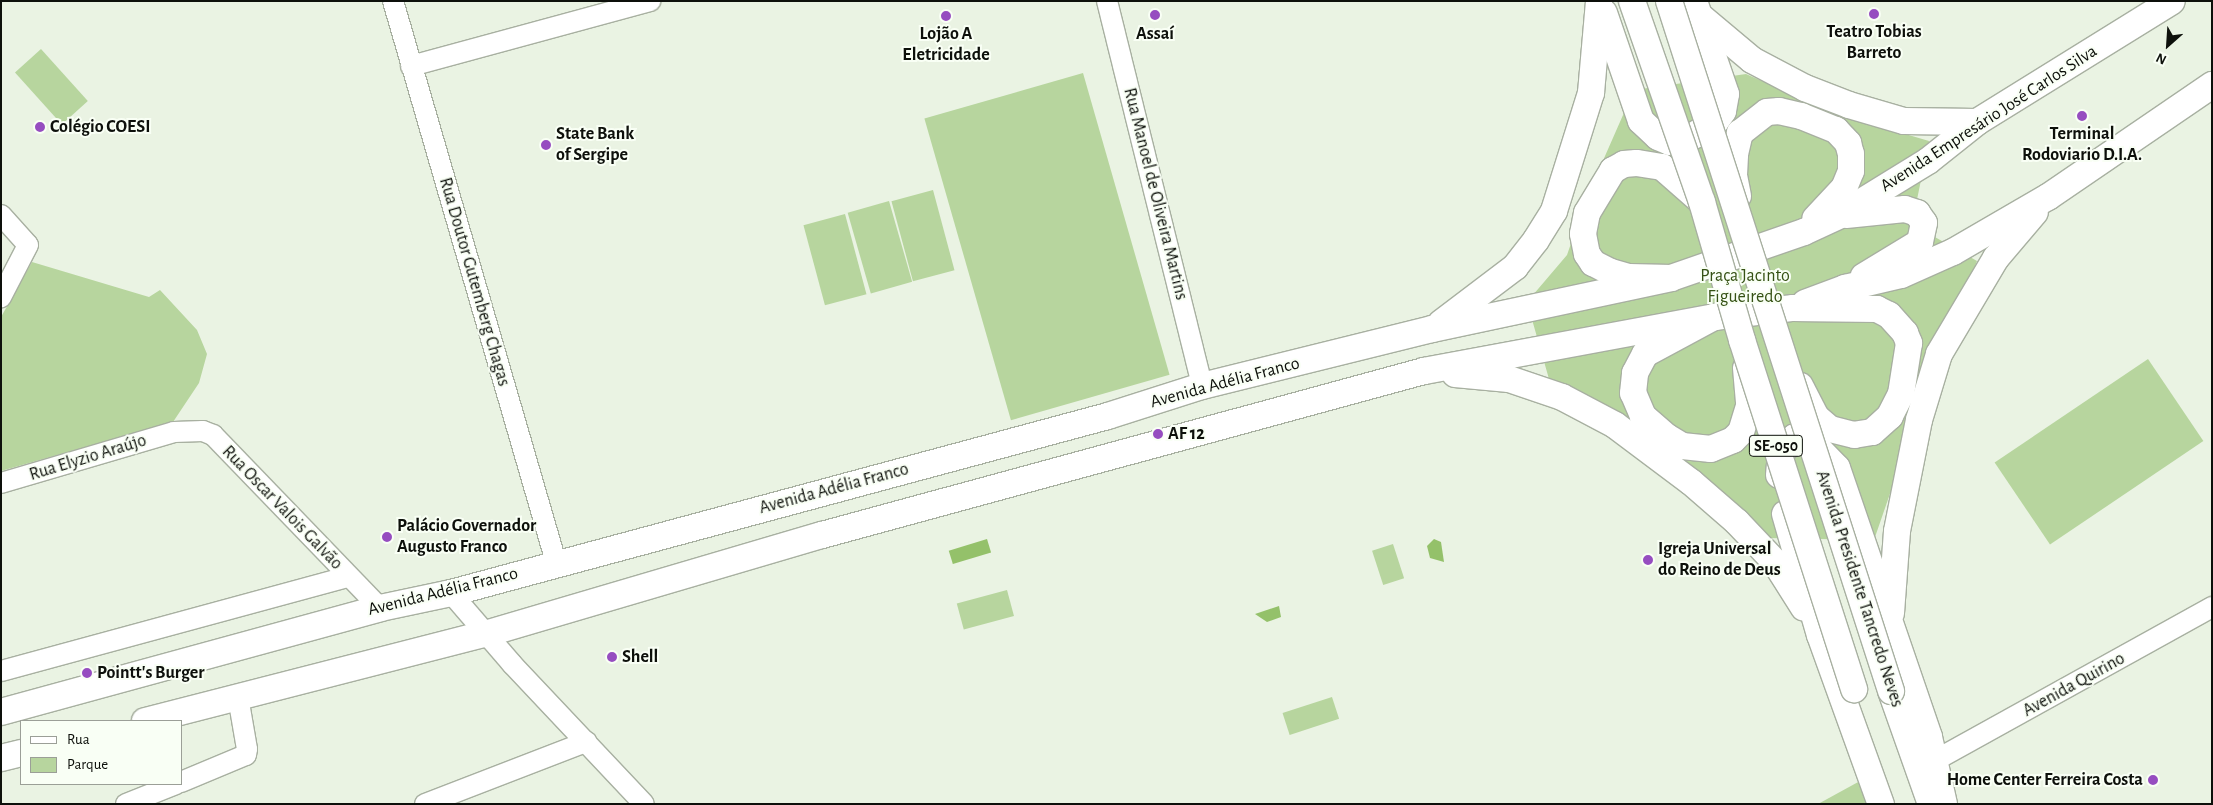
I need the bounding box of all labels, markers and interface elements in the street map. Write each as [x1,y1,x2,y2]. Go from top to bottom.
marker: Teatro Tobias Barreto [1868,8,1880,20]
marker: Assaí [1149,9,1161,21]
marker: Lojão A Eletricidade [940,10,952,22]
north arrow [2143,20,2193,70]
place label: Teatro Tobias Barreto [1826,22,1922,64]
place label: Assaí [1136,23,1174,45]
place label: Lojão A Eletricidade [902,24,990,66]
street label: Avenida Empresário José Carlos Silva [1877,41,2101,197]
text: N [2154,50,2169,67]
street label: Rua Manoel de Oliveira Martins [1118,86,1192,302]
marker: Terminal Rodoviario D.I.A. [2076,110,2088,122]
place label: Colégio COESI [50,116,150,138]
marker: Colégio COESI [34,121,46,133]
place label: State Bank of Sergipe [556,124,634,166]
place label: Terminal Rodoviario D.I.A. [2022,124,2142,166]
marker: State Bank of Sergipe [540,139,552,151]
street label: Rua Doutor Gutemberg Chagas [434,175,514,389]
park label: Praça Jacinto Figueiredo [1700,266,1790,308]
street label: Avenida Adélia Franco [1148,353,1302,413]
place label: AF 12 [1168,423,1205,445]
marker: AF 12 [1152,428,1164,440]
street label: Rua Elyzio Araújo [27,430,149,486]
road number: SE-050 [1748,432,1804,460]
street label: Rua Oscar Valois Galvão [217,441,347,575]
street label: Avenida Adélia Franco [757,459,911,519]
street label: Avenida Presidente Tancredo Neves [1810,468,1908,710]
place label: Palácio Governador Augusto Franco [397,516,536,558]
marker: Palácio Governador Augusto Franco [381,531,393,543]
place label: Igreja Universal do Reino de Deus [1658,539,1781,582]
marker: Igreja Universal do Reino de Deus [1642,554,1654,566]
street label: Avenida Adélia Franco [366,563,520,621]
place label: Shell [622,646,658,668]
street label: Avenida Quirino [2019,648,2129,722]
marker: Shell [606,651,618,663]
place label: Pointt's Burger [97,662,205,684]
marker: Pointt's Burger [81,667,93,679]
legend [20,720,182,785]
text: Rua [67,732,90,747]
text: Parque [67,757,108,772]
place label: Home Center Ferreira Costa [1947,769,2143,791]
marker: Home Center Ferreira Costa [2147,774,2159,786]

